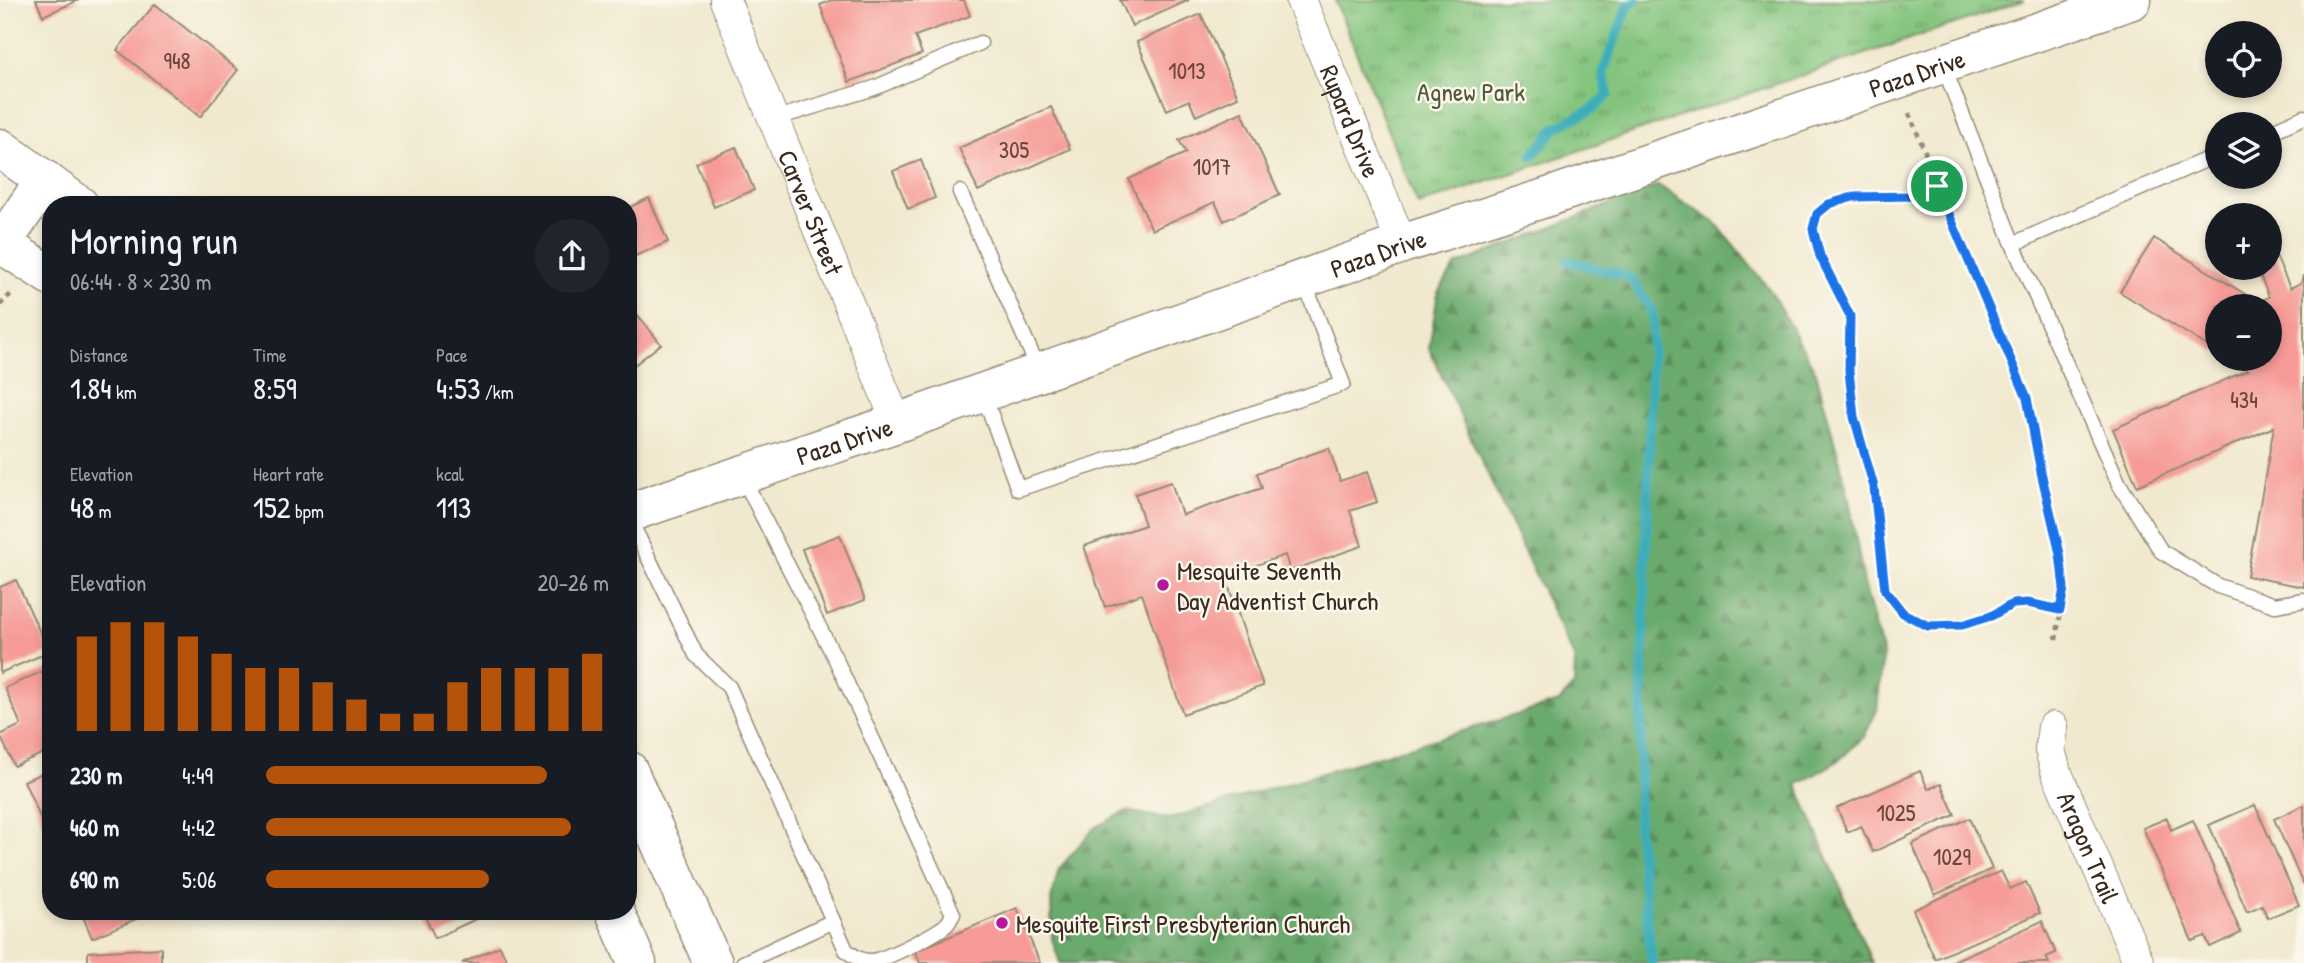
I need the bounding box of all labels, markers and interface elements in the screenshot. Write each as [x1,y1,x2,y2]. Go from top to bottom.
map controls [2205,21,2282,371]
button: locate [2205,21,2282,98]
street label: Paza Drive [1864,40,1969,105]
house number: 948 [163,45,191,76]
house number: 1013 [1168,55,1206,86]
street label: Rupard Drive [1312,60,1390,183]
park label: Agnew Park [1417,74,1525,109]
button: layers [2205,112,2282,189]
house number: 305 [999,134,1029,165]
street label: Carver Street [770,144,853,281]
house number: 1017 [1193,151,1231,182]
pin [1907,156,1967,216]
icon: arrive [1918,167,1956,205]
button: + [2205,203,2282,280]
text: Morning run [70,214,238,266]
button: share [535,219,609,293]
street label: Paza Drive [1326,220,1430,286]
text: 06:44 · 8 × 230 m [70,266,211,297]
button: − [2205,294,2282,371]
text: Distance [70,342,128,368]
text: Time [253,342,287,368]
text: Pace [436,342,468,368]
text: 1.84 [70,368,112,408]
text: 8:59 [253,368,297,408]
text: 4:53 [436,368,480,408]
text: km [112,379,137,405]
text: /km [480,379,514,405]
house number: 434 [2230,384,2258,415]
street label: Paza Drive [792,408,897,473]
text: Elevation [70,461,133,487]
text: Heart rate [253,461,324,487]
text: kcal [436,461,464,487]
text: 48 [70,487,94,527]
text: 152 [253,487,291,527]
text: 113 [436,487,471,527]
text: m [94,498,112,524]
text: bpm [291,498,324,524]
place label: Mesquite Seventh Day Adventist Church [1177,553,1378,618]
text: Elevation [70,567,146,598]
text: 20–26 m [537,567,609,598]
marker: Mesquite Seventh Day Adventist Church [1155,577,1171,593]
text: 230 m [70,760,122,791]
text: 4:49 [182,760,213,791]
street label: Aragon Trail [2049,786,2128,908]
house number: 1025 [1876,797,1916,828]
text: 460 m [70,812,119,843]
text: 4:42 [182,812,215,843]
house number: 1029 [1933,841,1971,872]
text: 690 m [70,864,119,895]
text: 5:06 [182,864,217,895]
place label: Mesquite First Presbyterian Church [1016,906,1350,941]
marker: Mesquite First Presbyterian Church [994,915,1010,931]

